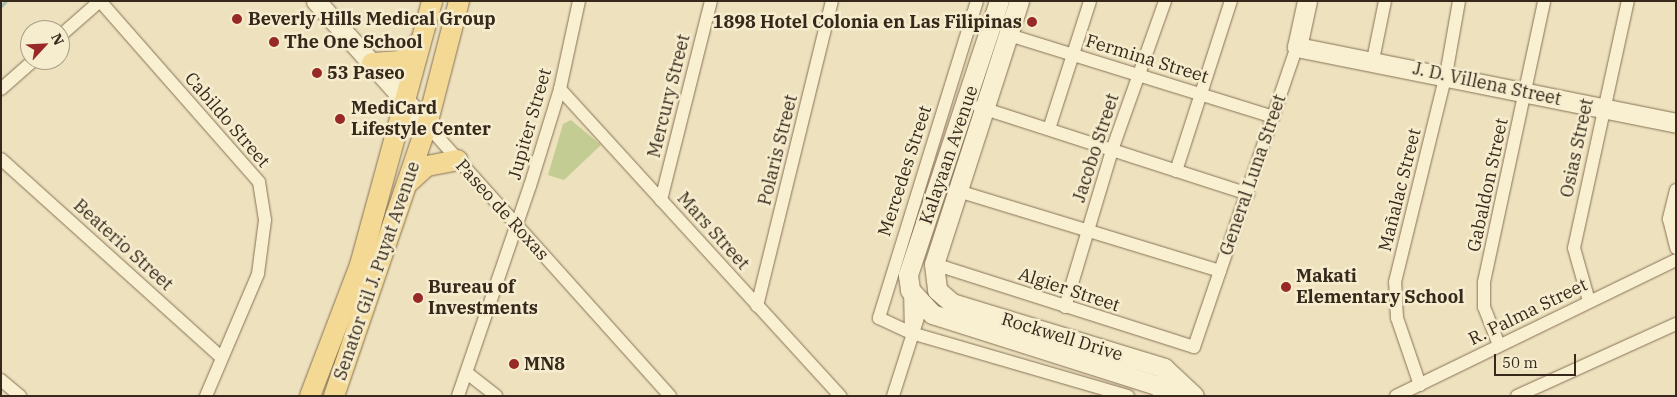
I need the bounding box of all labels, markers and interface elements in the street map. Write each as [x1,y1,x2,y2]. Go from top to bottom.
place label: Beverly Hills Medical Group [248,8,496,30]
place label: 1898 Hotel Colonia en Las Filipinas [713,11,1022,33]
marker: Beverly Hills Medical Group [230,12,244,26]
marker: 1898 Hotel Colonia en Las Filipinas [1026,16,1038,28]
north arrow [20,20,70,70]
text: N [47,30,68,48]
street label: Fermina Street [1083,30,1211,88]
place label: The One School [284,31,423,53]
street label: Mercury Street [643,32,695,160]
marker: The One School [268,36,280,48]
street label: J. D. Villena Street [1411,58,1563,110]
place label: 53 Paseo [327,62,405,84]
street label: Jupiter Street [504,66,556,182]
marker: 53 Paseo [311,67,323,79]
street label: Cabildo Street [180,68,274,172]
street label: Kalayaan Avenue [915,83,983,227]
street label: Jacobo Street [1068,91,1124,205]
street label: Polaris Street [754,92,802,208]
street label: General Luna Street [1215,92,1291,258]
street label: Osias Street [1556,97,1598,199]
place label: MediCard Lifestyle Center [351,98,491,140]
street label: Mercedes Street [874,103,936,239]
marker: MediCard Lifestyle Center [333,112,347,126]
street label: Gabaldon Street [1463,116,1513,254]
street label: Mañalac Street [1374,126,1426,254]
street label: Paseo de Roxas [451,155,553,265]
street label: Senator Gil J. Puyat Avenue [329,159,425,383]
street label: Mars Street [673,188,753,274]
street label: Beaterio Street [69,195,177,295]
street label: Algier Street [1016,263,1122,317]
place label: Makati Elementary School [1296,266,1464,308]
street label: R. Palma Street [1465,274,1591,350]
place label: Bureau of Investments [428,277,538,320]
marker: Makati Elementary School [1280,281,1292,293]
marker: Bureau of Investments [412,292,424,304]
street label: Rockwell Drive [999,308,1125,366]
scale bar [1497,344,1580,376]
place label: MN8 [524,353,565,375]
text: 50 m [1502,353,1538,372]
marker: MN8 [508,358,520,370]

